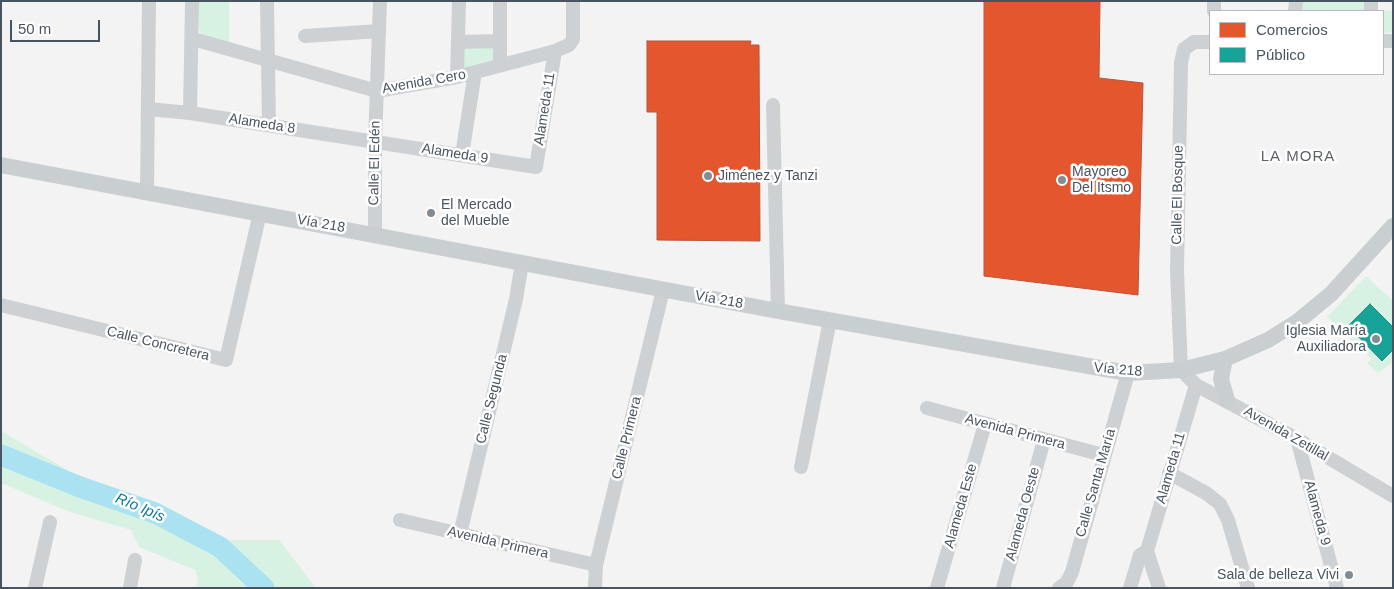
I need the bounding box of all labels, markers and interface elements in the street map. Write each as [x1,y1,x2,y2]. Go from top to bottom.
scale bar [12,10,102,42]
legend [1209,10,1384,75]
text: 50 m [18,20,51,37]
text: Comercios [1256,21,1328,38]
text: Público [1256,46,1305,63]
street label: Avenida Cero [381,66,467,98]
street label: Alameda 11 [531,71,559,147]
street label: Alameda 8 [228,110,296,138]
street label: Calle El Edén [366,120,384,206]
street label: Alameda 9 [421,140,489,168]
street label: Calle El Bosque [1169,145,1187,245]
district label: LA MORA [1260,148,1336,166]
place label: Mayoreo Del Itsmo [1072,164,1131,196]
place label: Jiménez y Tanzi [718,168,818,184]
marker: Jiménez y Tanzi [702,170,714,182]
marker: Mayoreo Del Itsmo [1056,174,1068,186]
place label: El Mercado del Mueble [441,197,512,230]
marker: El Mercado del Mueble [425,207,437,219]
street label: Vía 218 [296,212,346,236]
street label: Vía 218 [694,288,744,312]
street label: Calle Concretera [105,323,211,365]
place label: Iglesia María Auxiliadora [1286,323,1366,356]
marker: Iglesia María Auxiliadora [1370,333,1382,345]
street label: Calle Segunda [473,352,511,446]
street label: Vía 218 [1093,360,1143,380]
street label: Calle Primera [609,395,645,481]
street label: Avenida Zetillal [1241,403,1331,465]
street label: Avenida Primera [963,411,1067,453]
street label: Calle Santa María [1072,427,1120,539]
street label: Alameda 11 [1153,430,1189,506]
street label: Alameda Este [941,462,981,550]
street label: Alameda Oeste [1002,465,1044,563]
street label: Alameda 9 [1300,479,1334,547]
water label: Río Ipís [113,490,167,526]
street label: Avenida Primera [446,523,550,563]
place label: Sala de belleza Vivi [1217,567,1339,583]
marker: Sala de belleza Vivi [1343,569,1355,581]

